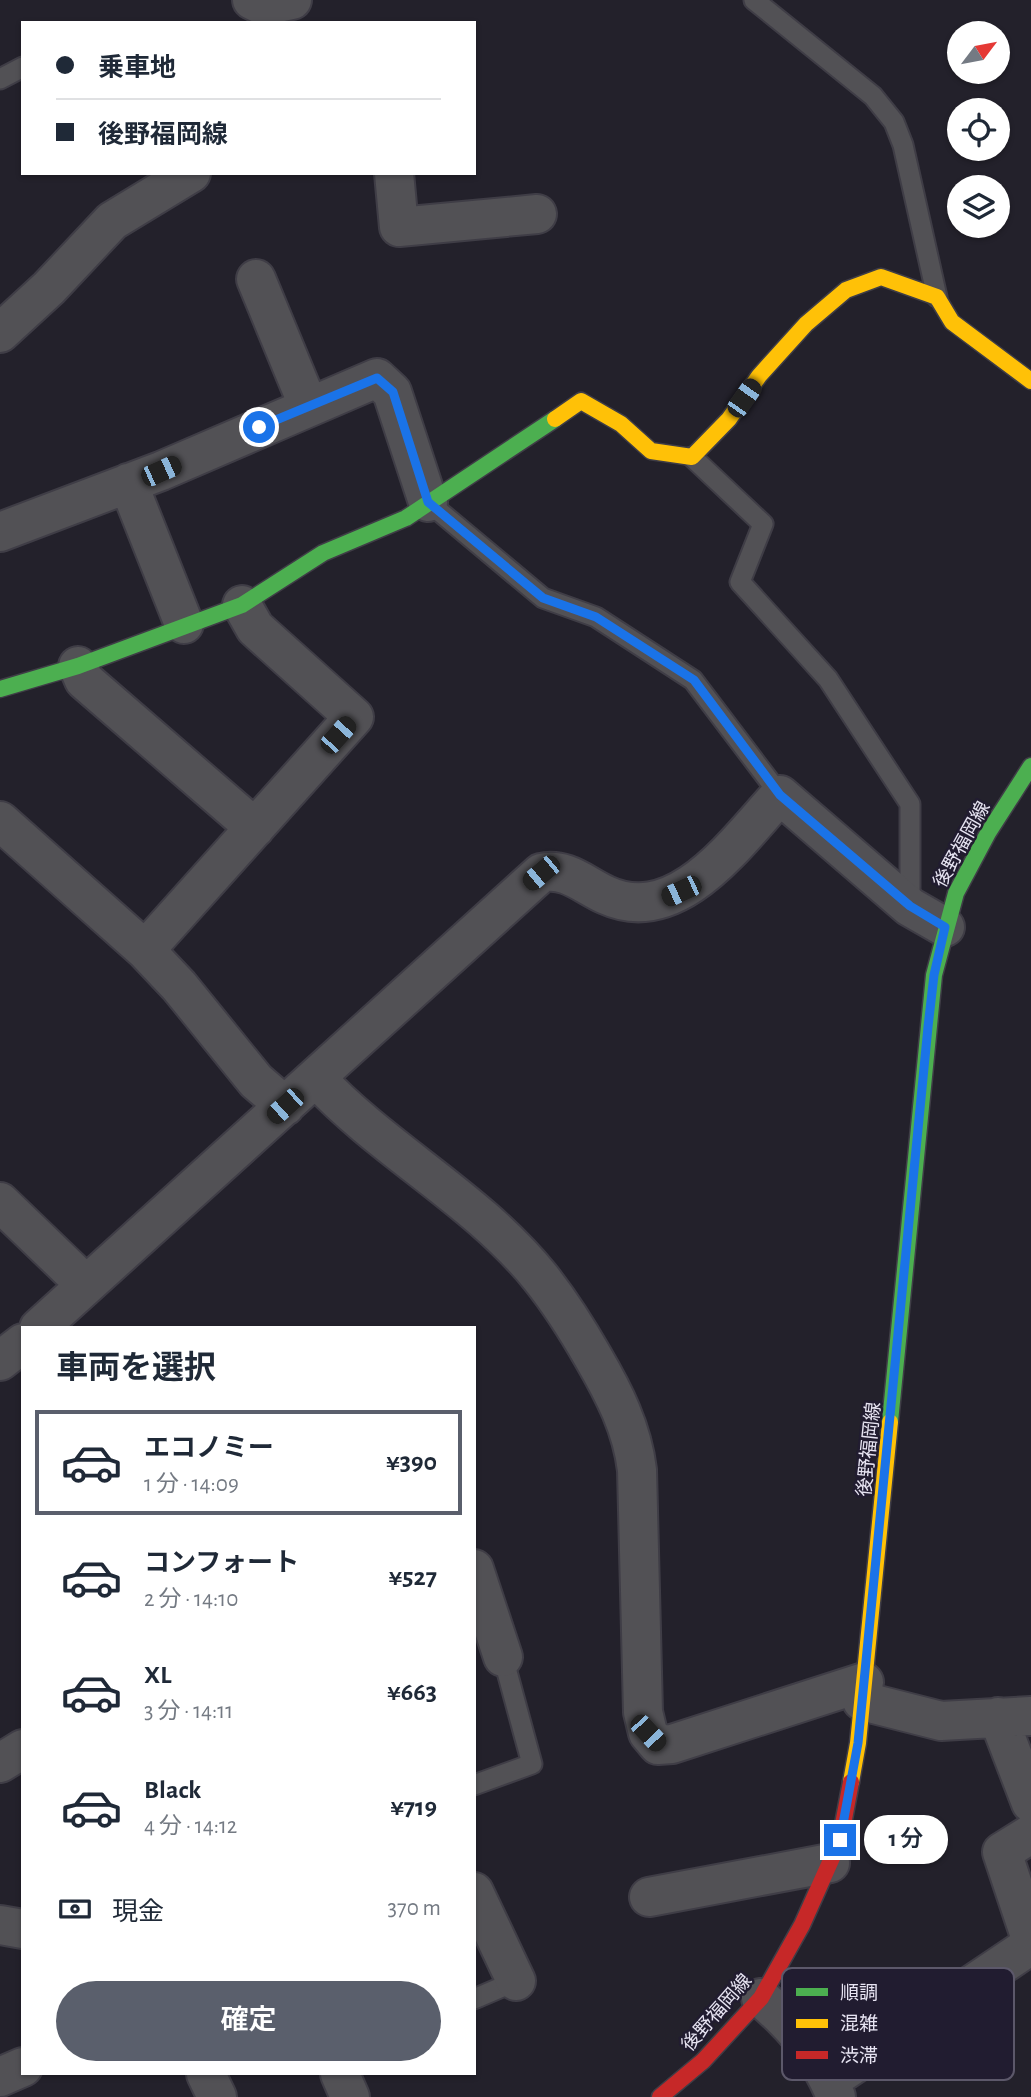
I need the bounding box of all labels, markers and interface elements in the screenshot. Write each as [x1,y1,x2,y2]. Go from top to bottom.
north arrow [947,21,1010,84]
map controls [947,21,1010,238]
text: 乗車地 [98,55,176,81]
button: locate [947,98,1010,161]
text: 後野福岡線 [98,122,228,148]
button: layers [947,175,1010,238]
car [724,375,765,421]
route start [243,411,275,443]
car [138,453,185,489]
car [317,712,360,758]
street label: 後野福岡線 [929,798,994,891]
car [519,851,564,895]
car [658,873,705,909]
car [263,1084,308,1128]
text: 車両を選択 [56,1352,216,1384]
street label: 後野福岡線 [853,1401,884,1497]
icon: car [60,1431,123,1494]
text: エコノミー [144,1435,274,1461]
text: ¥390 [386,1449,437,1475]
text: 1 分 · 14:09 [144,1473,239,1496]
icon: car [60,1546,123,1609]
text: コンフォート [144,1550,299,1576]
text: ¥527 [389,1564,437,1590]
text: 2 分 · 14:10 [144,1588,238,1611]
icon: car [60,1661,123,1724]
text: XL [144,1662,171,1688]
text: ¥663 [387,1679,437,1705]
text: 3 分 · 14:11 [144,1700,233,1723]
car [626,1710,671,1756]
icon: car [60,1776,123,1839]
text: Black [144,1777,201,1803]
text: ¥719 [390,1794,437,1820]
text: 4 分 · 14:12 [144,1815,237,1838]
callout: 1 分 [864,1815,948,1864]
route end [824,1824,856,1856]
text: 1 分 [889,1828,923,1851]
icon: cash [56,1890,94,1928]
text: 370 m [388,1897,441,1920]
text: 現金 [112,1899,164,1925]
legend [782,1968,1014,2080]
street label: 後野福岡線 [677,1970,755,2055]
button: 確定 [56,1981,441,2061]
text: 順調 [840,1983,878,2003]
text: 混雑 [840,2013,878,2034]
text: 渋滞 [840,2045,878,2066]

